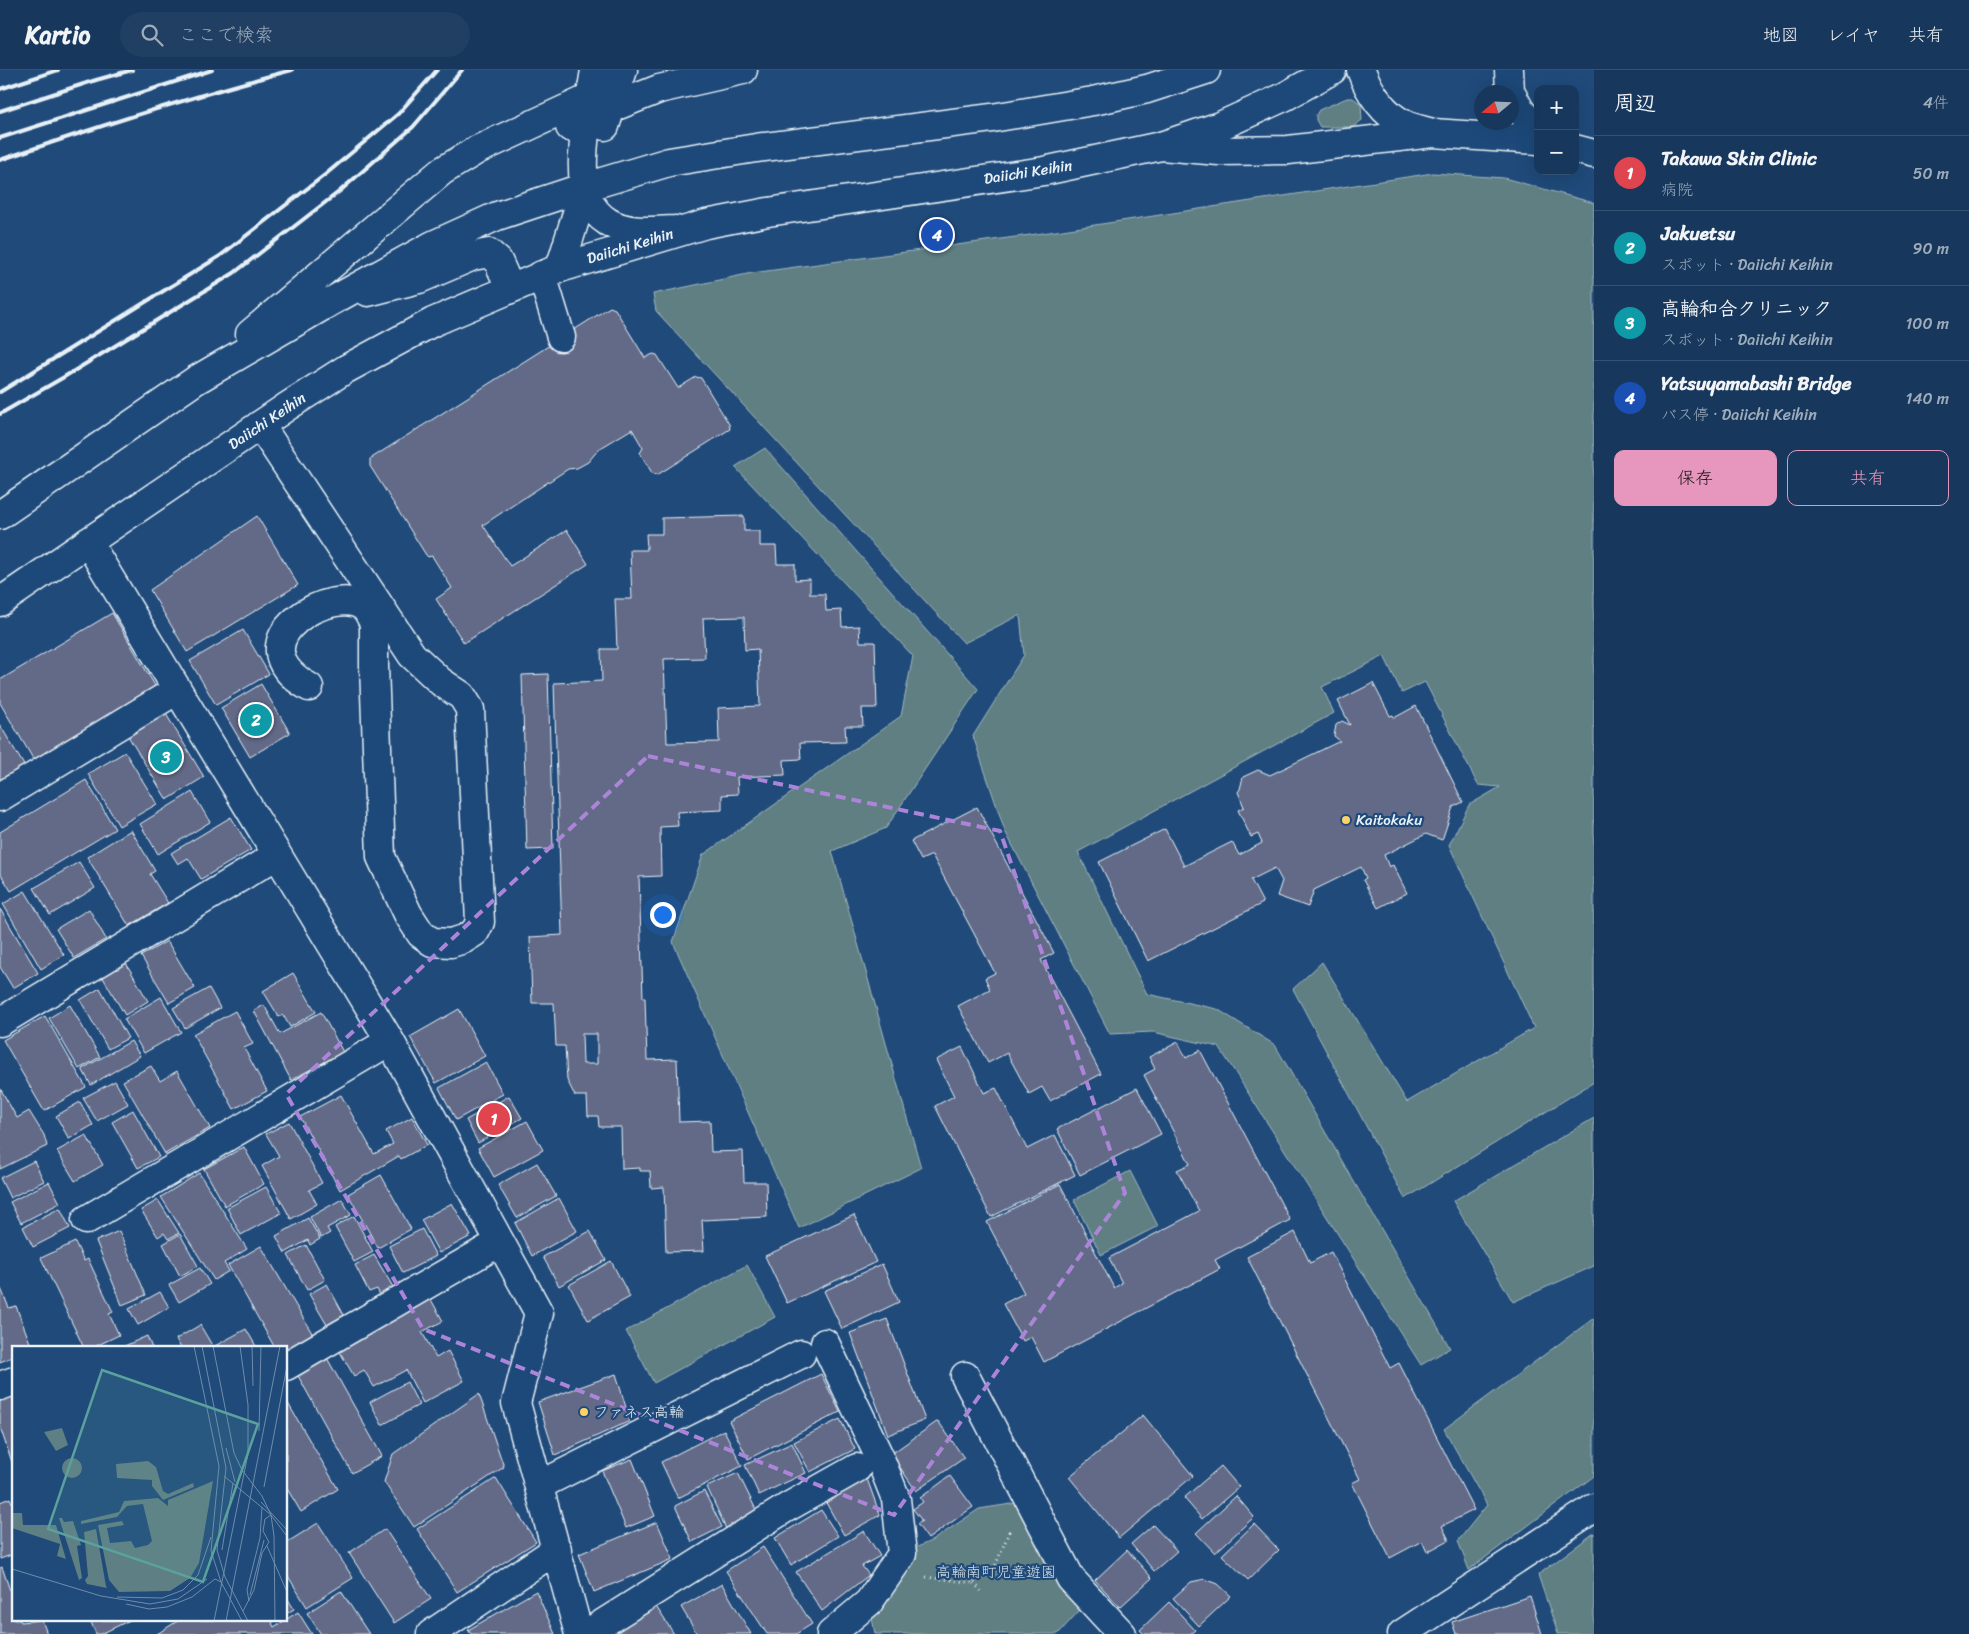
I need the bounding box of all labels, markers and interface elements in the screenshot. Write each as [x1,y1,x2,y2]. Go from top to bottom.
search box [120,12,470,57]
text: Kartio [25,14,90,56]
text: ここで検索 [178,18,274,51]
text: 地図 [1763,19,1799,51]
text: レイヤ [1827,19,1880,51]
text: 共有 [1908,19,1944,51]
icon: search [138,21,166,49]
text: 周辺 [1614,84,1656,122]
north arrow [1474,85,1519,130]
map controls [1534,85,1579,175]
button: + [1534,85,1579,130]
text: 4件 [1923,88,1949,117]
button: − [1534,130,1579,175]
text: Takawa Skin Clinic [1661,142,1817,175]
street label: Daiichi Keihin [982,152,1074,192]
text: 1 [1627,159,1633,188]
text: 50 m [1913,159,1949,188]
text: 病院 [1661,175,1693,204]
pin: 4 [921,216,953,254]
text: Jakuetsu [1661,217,1735,250]
street label: Daiichi Keihin [584,221,676,271]
text: 2 [1625,234,1635,263]
text: 90 m [1913,234,1949,263]
text: スポット · Daiichi Keihin [1661,250,1833,279]
text: 高輪和合クリニック [1661,292,1832,325]
text: 3 [1626,309,1634,338]
text: 100 m [1905,309,1949,338]
text: スポット · Daiichi Keihin [1661,325,1833,354]
text: Yatsuyamabashi Bridge [1661,367,1852,400]
text: 4 [1625,384,1635,413]
text: 140 m [1906,384,1949,413]
street label: Daiichi Keihin [223,385,311,457]
text: バス停 · Daiichi Keihin [1661,400,1817,429]
button: 保存 [1614,450,1777,506]
button: 共有 [1787,450,1949,506]
pin: 2 [240,701,272,739]
pin: 3 [150,738,182,776]
place label: Kaitokaku [1356,807,1422,833]
marker: Kaitokaku [1340,814,1352,826]
your location [650,902,676,928]
pin: 1 [478,1100,510,1138]
inset map [12,1346,288,1622]
place label: ファネス高輪 [594,1399,684,1425]
marker: ファネス高輪 [578,1406,590,1418]
park label: 高輪南町児童遊園 [936,1559,1056,1585]

